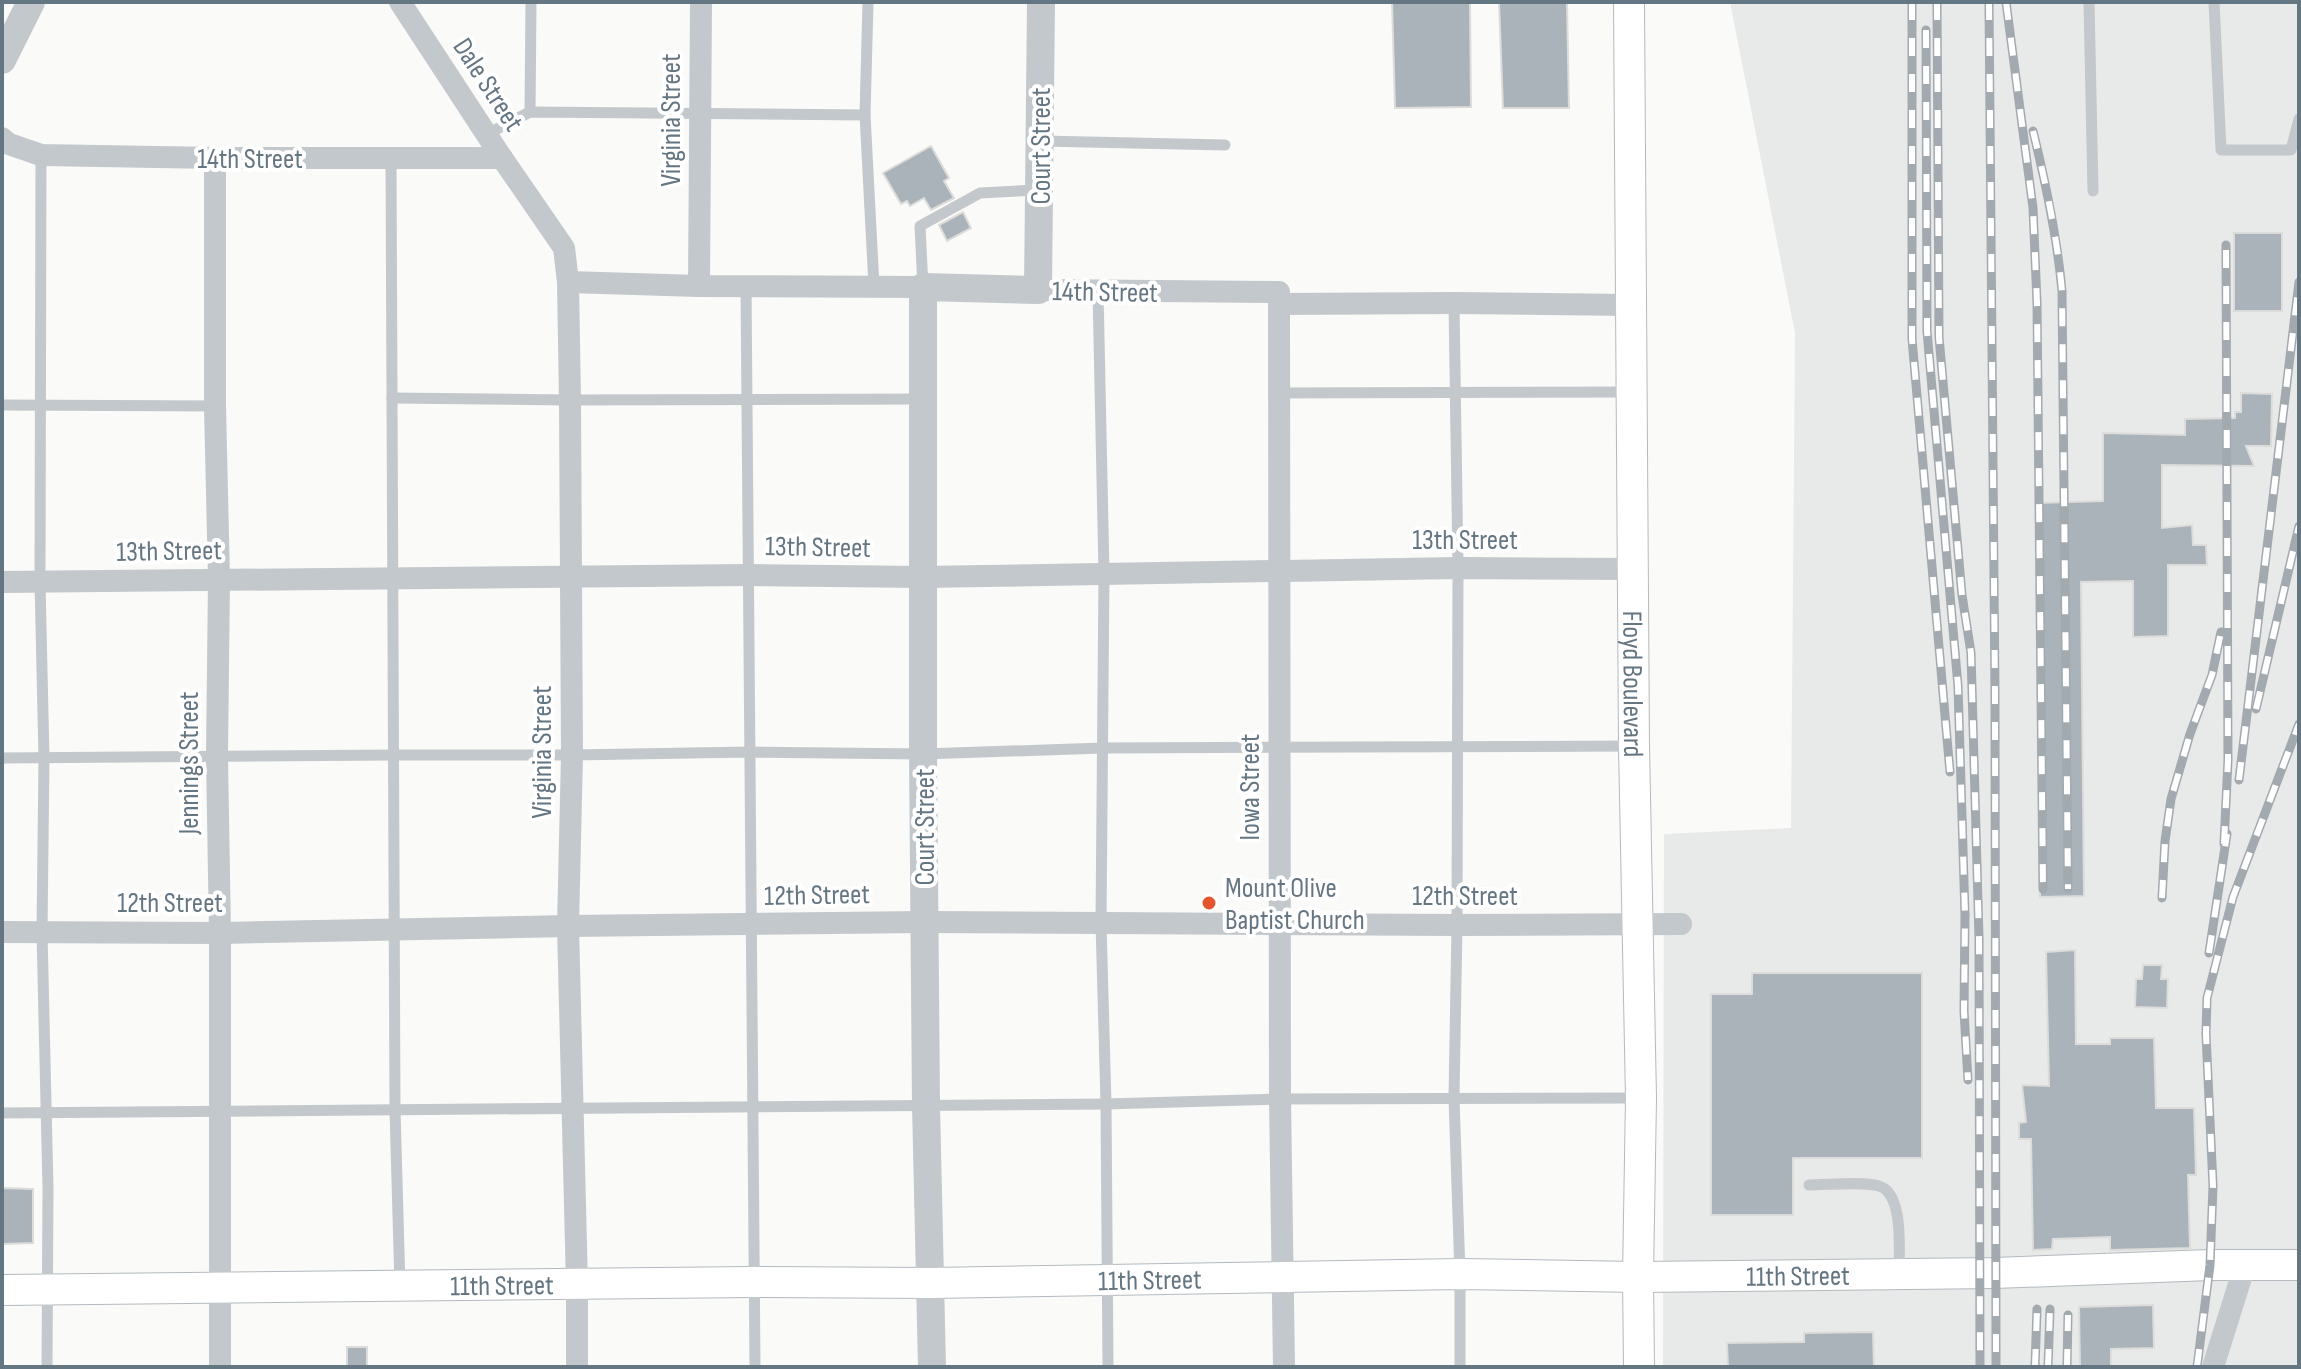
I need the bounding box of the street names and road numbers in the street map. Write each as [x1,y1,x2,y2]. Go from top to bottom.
street label: Dale Street [445,32,530,138]
street label: Virginia Street [655,54,688,186]
street label: Court Street [1025,87,1058,205]
street label: 14th Street [197,143,303,176]
street label: 14th Street [1052,275,1158,310]
street label: 13th Street [1412,524,1518,557]
street label: 13th Street [765,530,871,565]
street label: 13th Street [116,534,222,569]
street label: Floyd Boulevard [1615,611,1649,758]
street label: Virginia Street [526,686,559,818]
street label: Jennings Street [173,692,206,835]
street label: Iowa Street [1234,734,1267,840]
street label: Court Street [909,768,942,886]
street label: 12th Street [764,878,870,913]
street label: 12th Street [1412,880,1518,913]
street label: 12th Street [117,887,223,920]
street label: 11th Street [1746,1260,1850,1294]
street label: 11th Street [1098,1263,1202,1298]
street label: 11th Street [450,1269,554,1303]

